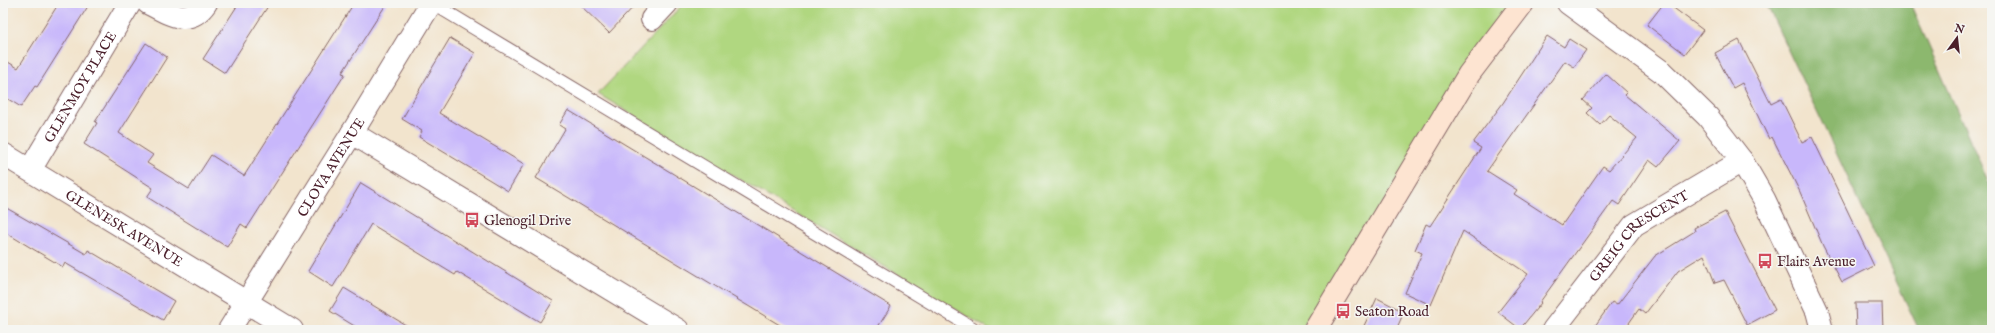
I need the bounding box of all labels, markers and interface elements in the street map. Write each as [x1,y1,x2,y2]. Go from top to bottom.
north arrow [1937,18,1977,58]
text: N [1952,21,1966,37]
street label: GLENMOY PLACE [40,28,121,146]
street label: CLOVA AVENUE [294,114,369,221]
street label: GLENESK AVENUE [62,186,186,272]
street label: GREIG CRESCENT [1585,186,1693,286]
bus stop icon: Glenogil Drive [463,211,481,229]
place label: Glenogil Drive [484,212,572,230]
bus stop icon: Flairs Avenue [1756,252,1774,270]
place label: Flairs Avenue [1777,253,1856,271]
bus stop icon: Seaton Road [1334,302,1352,320]
place label: Seaton Road [1355,303,1430,321]

